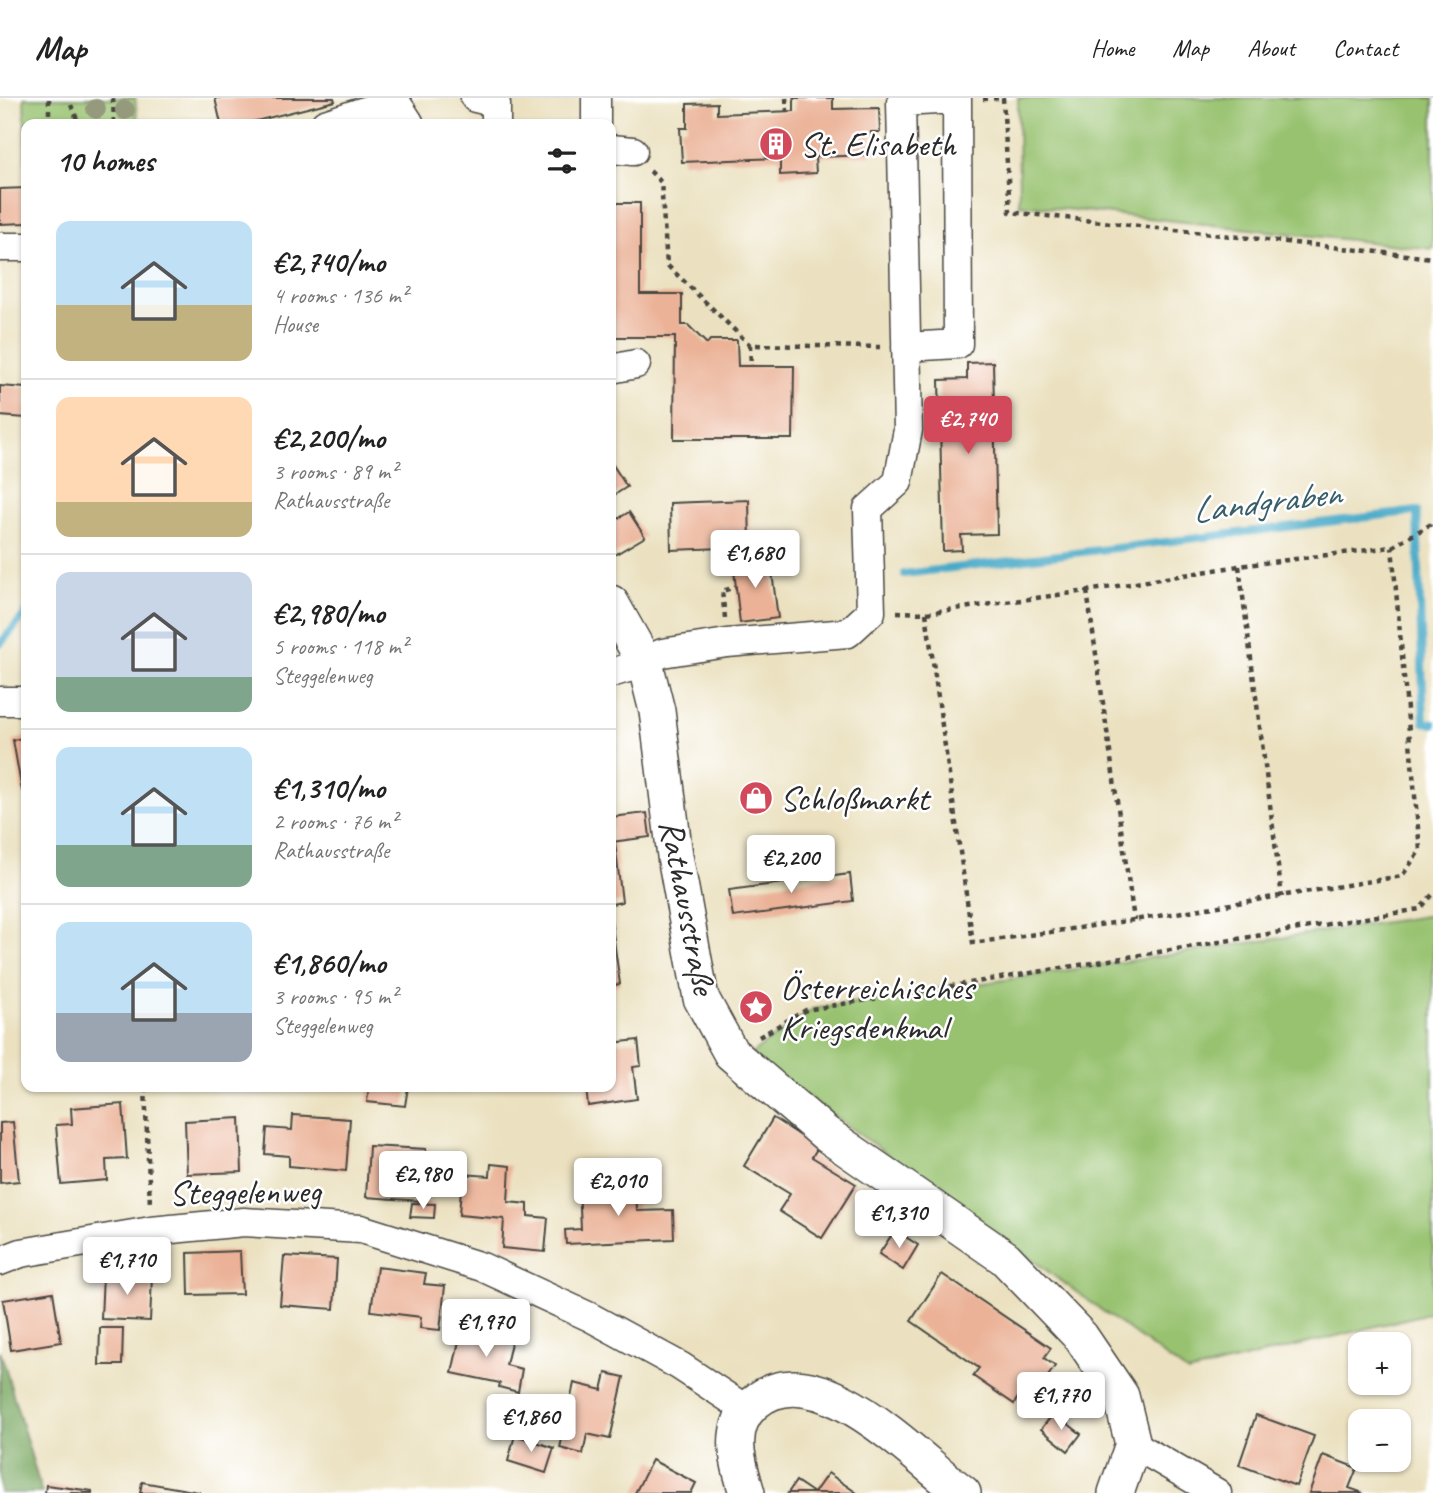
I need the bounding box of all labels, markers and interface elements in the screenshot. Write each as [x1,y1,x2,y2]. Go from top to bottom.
text: Map [35,27,86,69]
text: Home [1091,33,1134,63]
text: Map [1172,33,1209,63]
text: About [1247,33,1295,63]
text: Contact [1333,33,1398,63]
place label: St. Elisabeth [800,122,958,167]
building icon: St. Elisabeth [757,125,795,163]
text: 10 homes [56,142,154,180]
icon: filters [543,142,581,180]
text: €2,740/mo [273,243,385,281]
icon: home [112,249,196,333]
text: 4 rooms · 136 m² [273,281,408,310]
text: House [273,310,318,339]
pin: €2,740 [911,396,1025,456]
text: €2,740 [940,404,996,433]
text: €2,200/mo [273,419,385,457]
icon: home [112,425,196,509]
text: 3 rooms · 89 m² [273,457,397,486]
water label: Landgraben [1189,468,1346,533]
text: Rathausstraße [273,486,389,515]
pin: €1,680 [698,531,812,590]
text: €1,680 [727,538,783,567]
text: €2,980/mo [273,594,385,632]
icon: home [112,600,196,684]
text: 5 rooms · 118 m² [273,632,408,661]
text: Steggelenweg [273,661,373,690]
text: €1,310/mo [273,769,385,807]
icon: home [112,775,196,859]
place label: Schloßmarkt [780,776,932,821]
shop icon: Schloßmarkt [737,779,775,817]
text: 2 rooms · 76 m² [273,807,397,836]
street label: Rathausstraße [649,816,727,1001]
text: Rathausstraße [273,836,389,865]
pin: €2,200 [734,836,848,895]
text: €2,200 [763,843,819,872]
text: €1,860/mo [273,944,386,982]
icon: home [112,950,196,1034]
place label: Österreichisches Kriegsdenkmal [780,965,977,1050]
text: 3 rooms · 95 m² [273,982,397,1011]
place icon: Österreichisches Kriegsdenkmal [737,988,775,1026]
text: Steggelenweg [273,1011,373,1040]
pin: €2,980 [366,1152,480,1211]
pin: €2,010 [561,1158,675,1218]
text: €2,980 [395,1159,451,1188]
text: €2,010 [590,1166,646,1195]
street label: Steggelenweg [169,1168,323,1216]
pin: €1,310 [842,1190,956,1250]
text: €1,310 [871,1198,927,1227]
pin: €1,710 [70,1238,184,1297]
text: €1,710 [99,1245,155,1274]
pin: €1,970 [429,1300,543,1359]
text: €1,970 [458,1307,514,1336]
map controls [1348,1332,1411,1472]
button: + [1348,1332,1411,1395]
pin: €1,770 [1004,1372,1118,1432]
text: €1,770 [1033,1380,1089,1409]
pin: €1,860 [474,1394,588,1454]
text: €1,860 [503,1402,559,1431]
button: − [1348,1409,1411,1472]

